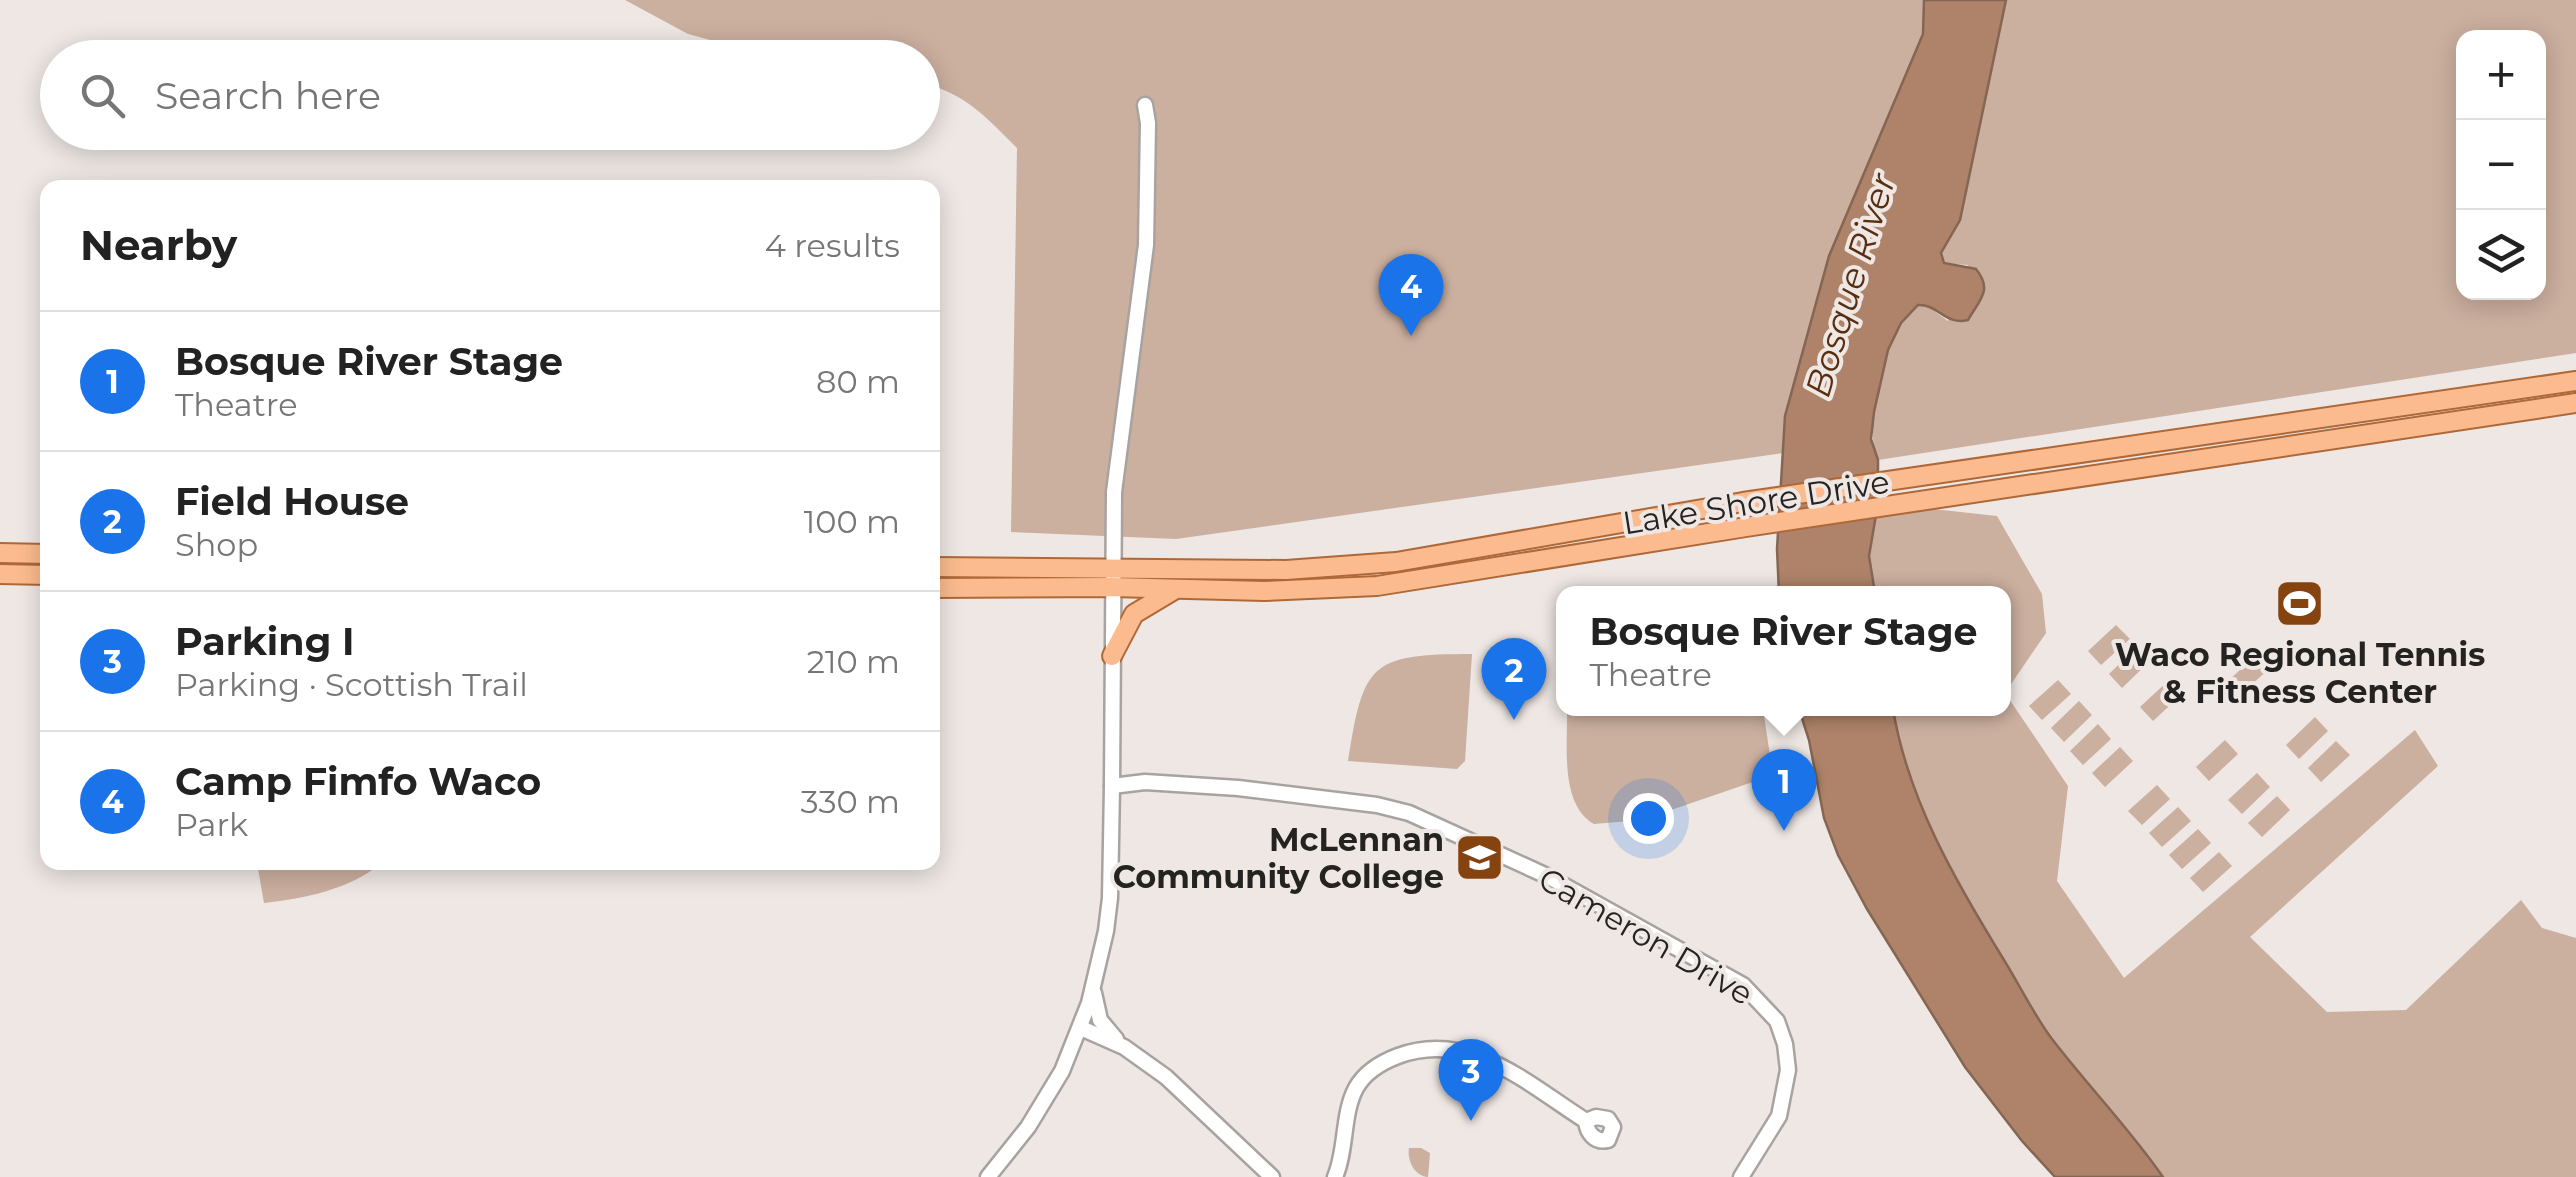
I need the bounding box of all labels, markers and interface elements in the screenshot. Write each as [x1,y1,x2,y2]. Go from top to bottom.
map controls [2456,30,2546,300]
button: + [2456,30,2546,120]
search box [40,40,940,150]
icon: search [75,68,130,123]
text: Search here [155,72,381,119]
button: − [2456,120,2546,210]
water label: Bosque River [1796,167,1905,402]
button: layers [2456,210,2546,300]
text: Nearby [80,219,237,271]
text: 4 results [765,226,900,265]
pin: 4 [1378,254,1444,336]
text: Bosque River Stage [175,338,563,385]
text: 1 [106,362,119,401]
text: 80 m [816,362,900,401]
text: Theatre [175,385,297,424]
street label: Lake Shore Drive [1620,462,1892,542]
text: Field House [175,478,409,525]
text: 2 [103,502,122,541]
text: 100 m [804,502,900,541]
text: Shop [175,525,258,564]
sports icon: Waco Regional Tennis & Fitness Center [2274,578,2326,630]
popup [1556,586,2011,716]
text: Bosque River Stage [1589,608,1978,655]
text: Parking I [175,618,355,665]
place label: Waco Regional Tennis & Fitness Center [2115,635,2485,711]
pin: 2 [1482,638,1546,720]
text: 3 [103,642,122,681]
text: 210 m [807,642,900,681]
text: Theatre [1589,655,1712,694]
text: Parking · Scottish Trail [175,665,528,704]
pin: 1 [1752,748,1816,831]
text: Camp Fimfo Waco [175,758,541,805]
text: 4 [101,782,124,821]
text: 330 m [801,782,900,821]
your location [1623,793,1674,844]
text: Park [175,805,248,844]
place label: McLennan Community College [1113,820,1444,896]
school or university icon: McLennan Community College [1453,831,1505,883]
street label: Cameron Drive [1532,859,1760,1013]
pin: 3 [1438,1038,1504,1121]

